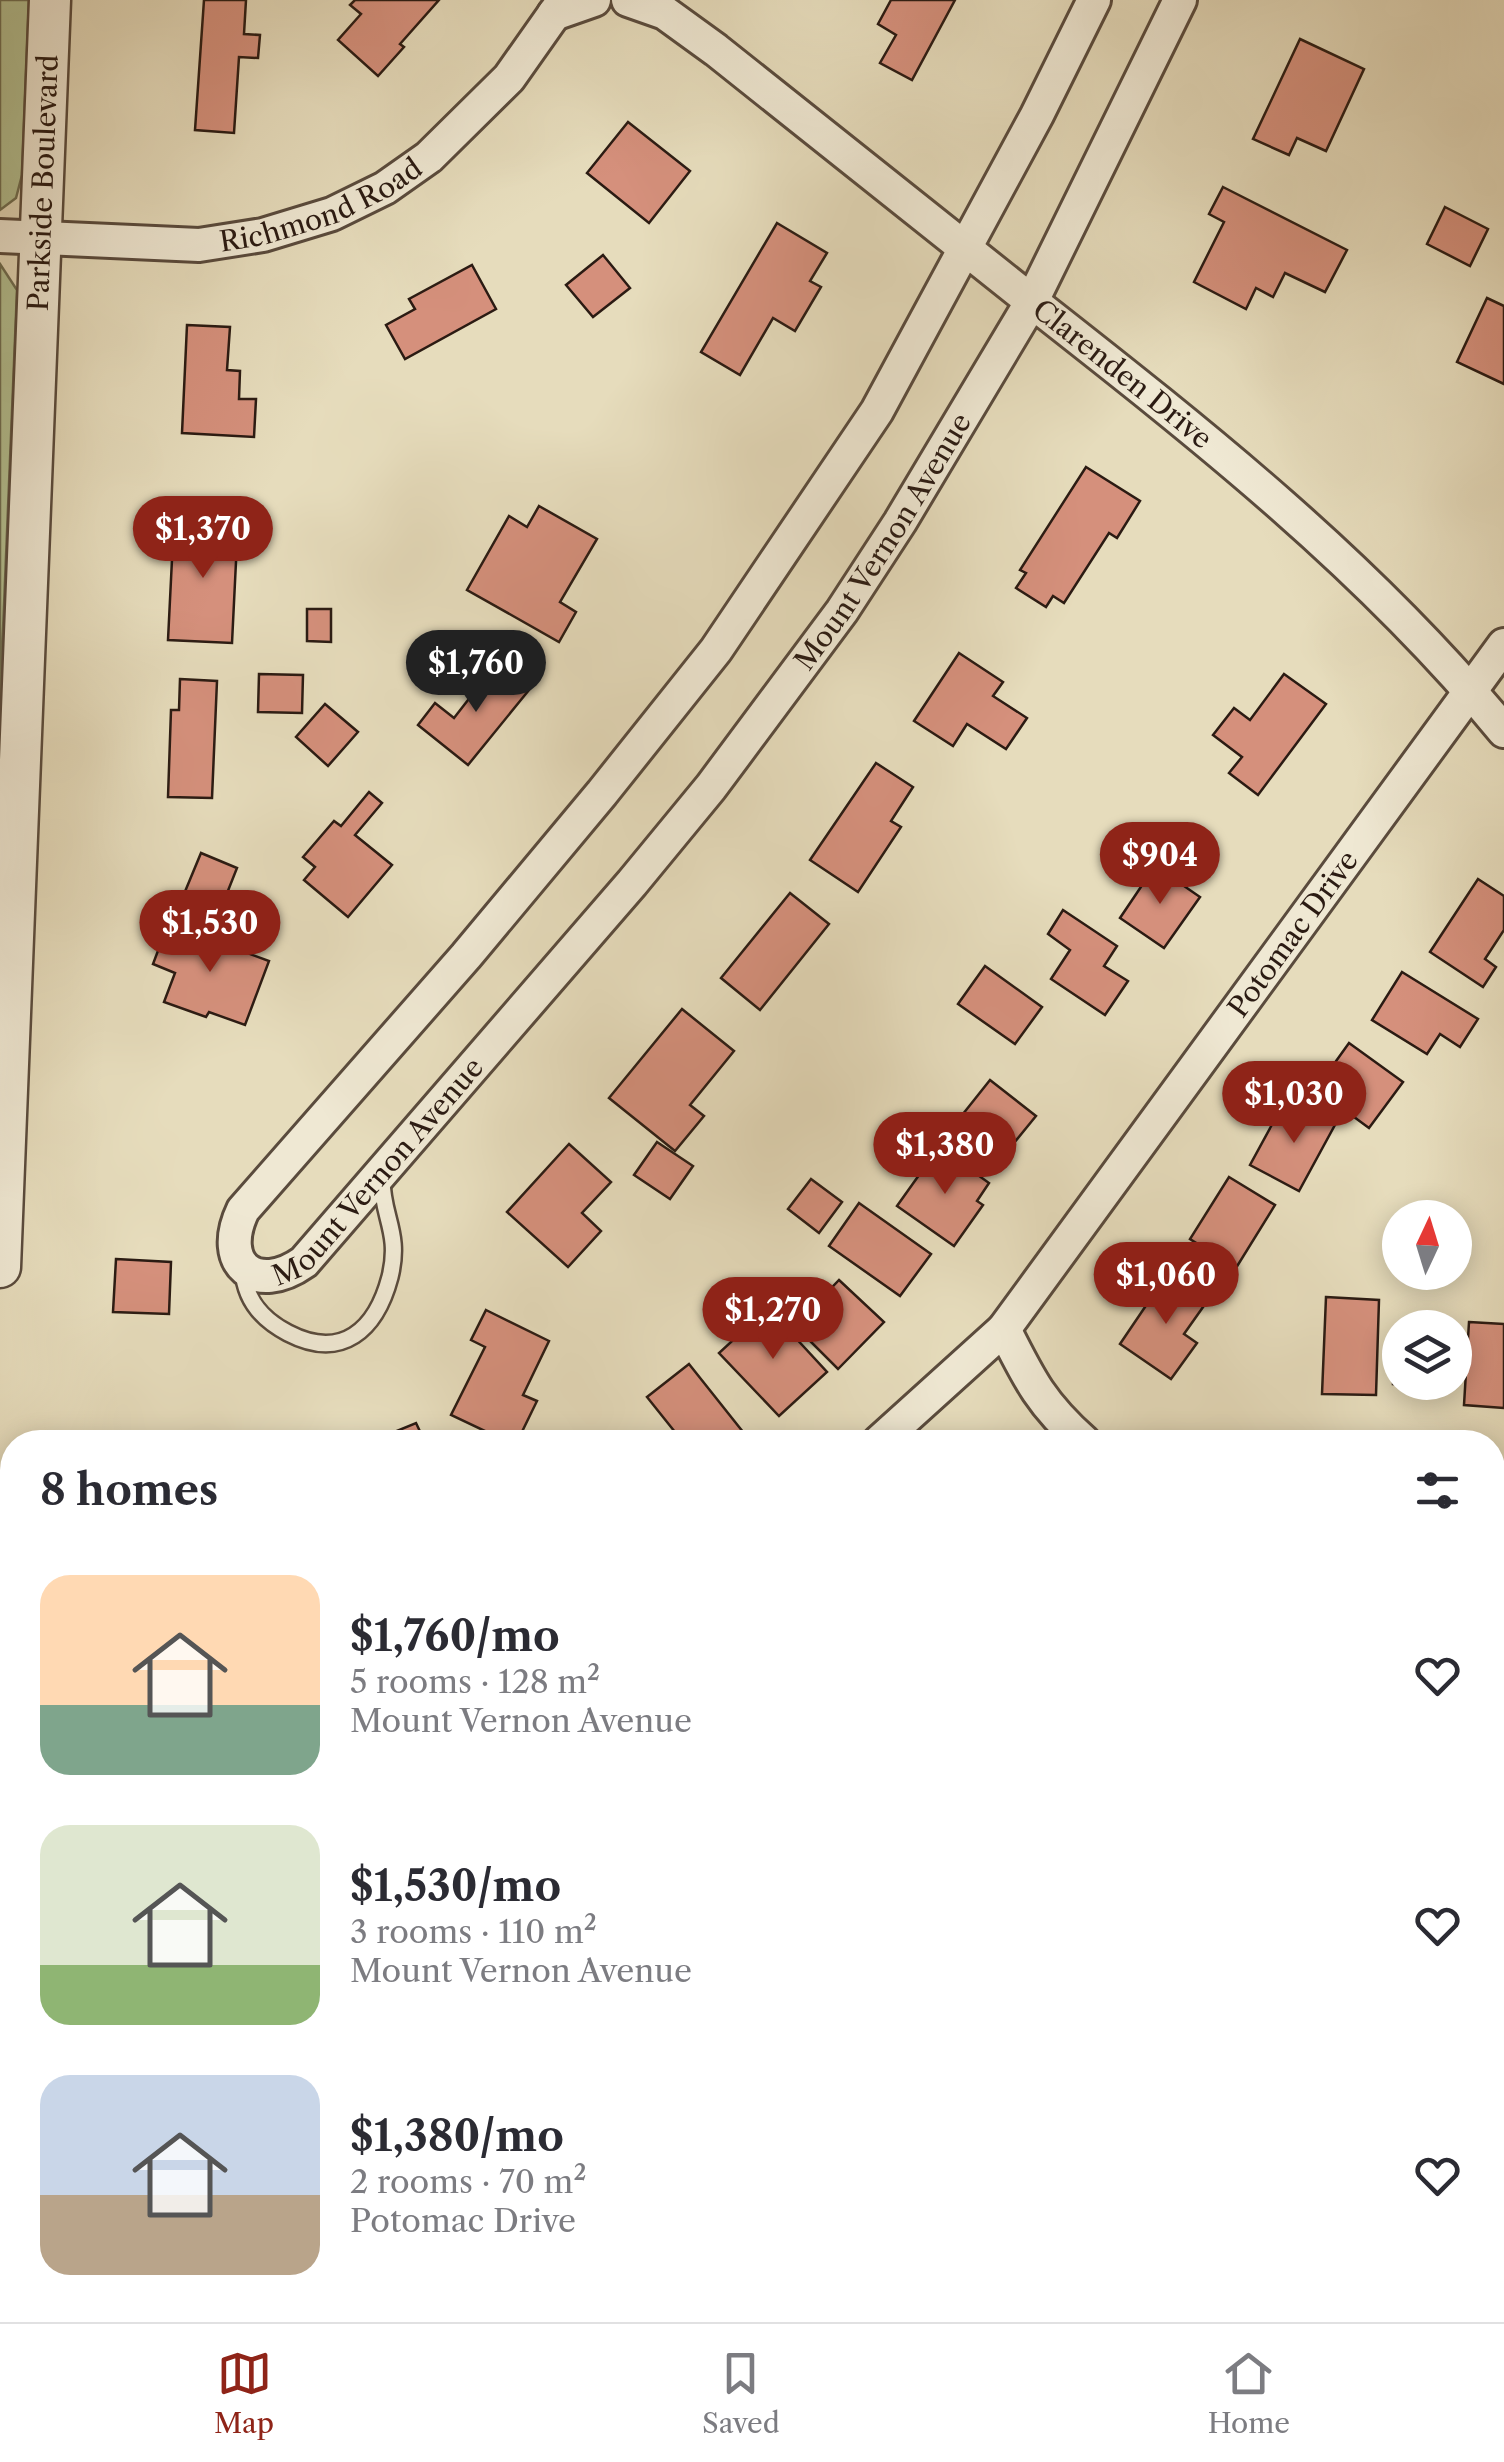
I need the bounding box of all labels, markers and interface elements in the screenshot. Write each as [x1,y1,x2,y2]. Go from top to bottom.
street label: Parkside Boulevard [21,54,65,312]
street label: Richmond Road [217,151,428,259]
street label: Clarenden Drive [1026,292,1219,456]
street label: Mount Vernon Avenue [787,407,978,677]
pin: $1,370 [122,496,284,581]
text: $1,370 [155,509,251,548]
pin: $1,760 [395,630,557,715]
text: $1,760 [428,643,524,682]
pin: $904 [1101,822,1219,907]
text: $904 [1122,835,1198,874]
street label: Potomac Drive [1221,844,1365,1024]
pin: $1,530 [129,890,291,975]
text: $1,530 [161,903,259,942]
street label: Mount Vernon Avenue [267,1050,490,1293]
pin: $1,030 [1213,1061,1375,1146]
text: $1,030 [1244,1074,1344,1113]
pin: $1,380 [864,1112,1026,1197]
text: $1,380 [895,1125,995,1164]
north arrow [1382,1200,1472,1290]
map controls [1382,1200,1472,1400]
pin: $1,060 [1085,1242,1247,1327]
text: $1,060 [1116,1255,1216,1294]
pin: $1,270 [692,1277,854,1362]
text: $1,270 [724,1290,822,1329]
button: layers [1382,1310,1472,1400]
icon: filters [1410,1463,1465,1518]
text: 8 homes [40,1464,218,1516]
text: $1,760/mo [350,1610,560,1662]
icon: home [120,1615,240,1735]
icon: heart [1410,1648,1465,1703]
text: 5 rooms · 128 m² [350,1662,600,1701]
text: Mount Vernon Avenue [350,1701,692,1740]
text: $1,530/mo [350,1860,561,1912]
icon: home [120,1865,240,1985]
icon: heart [1410,1898,1465,1953]
text: 3 rooms · 110 m² [350,1912,597,1951]
text: Mount Vernon Avenue [350,1951,692,1990]
text: $1,380/mo [350,2110,564,2162]
icon: home [120,2115,240,2235]
icon: heart [1410,2148,1465,2203]
text: 2 rooms · 70 m² [350,2162,586,2201]
text: Potomac Drive [350,2201,576,2240]
tab: Map [214,2346,274,2440]
tab: Saved [702,2346,780,2440]
tab: Home [1208,2346,1290,2440]

